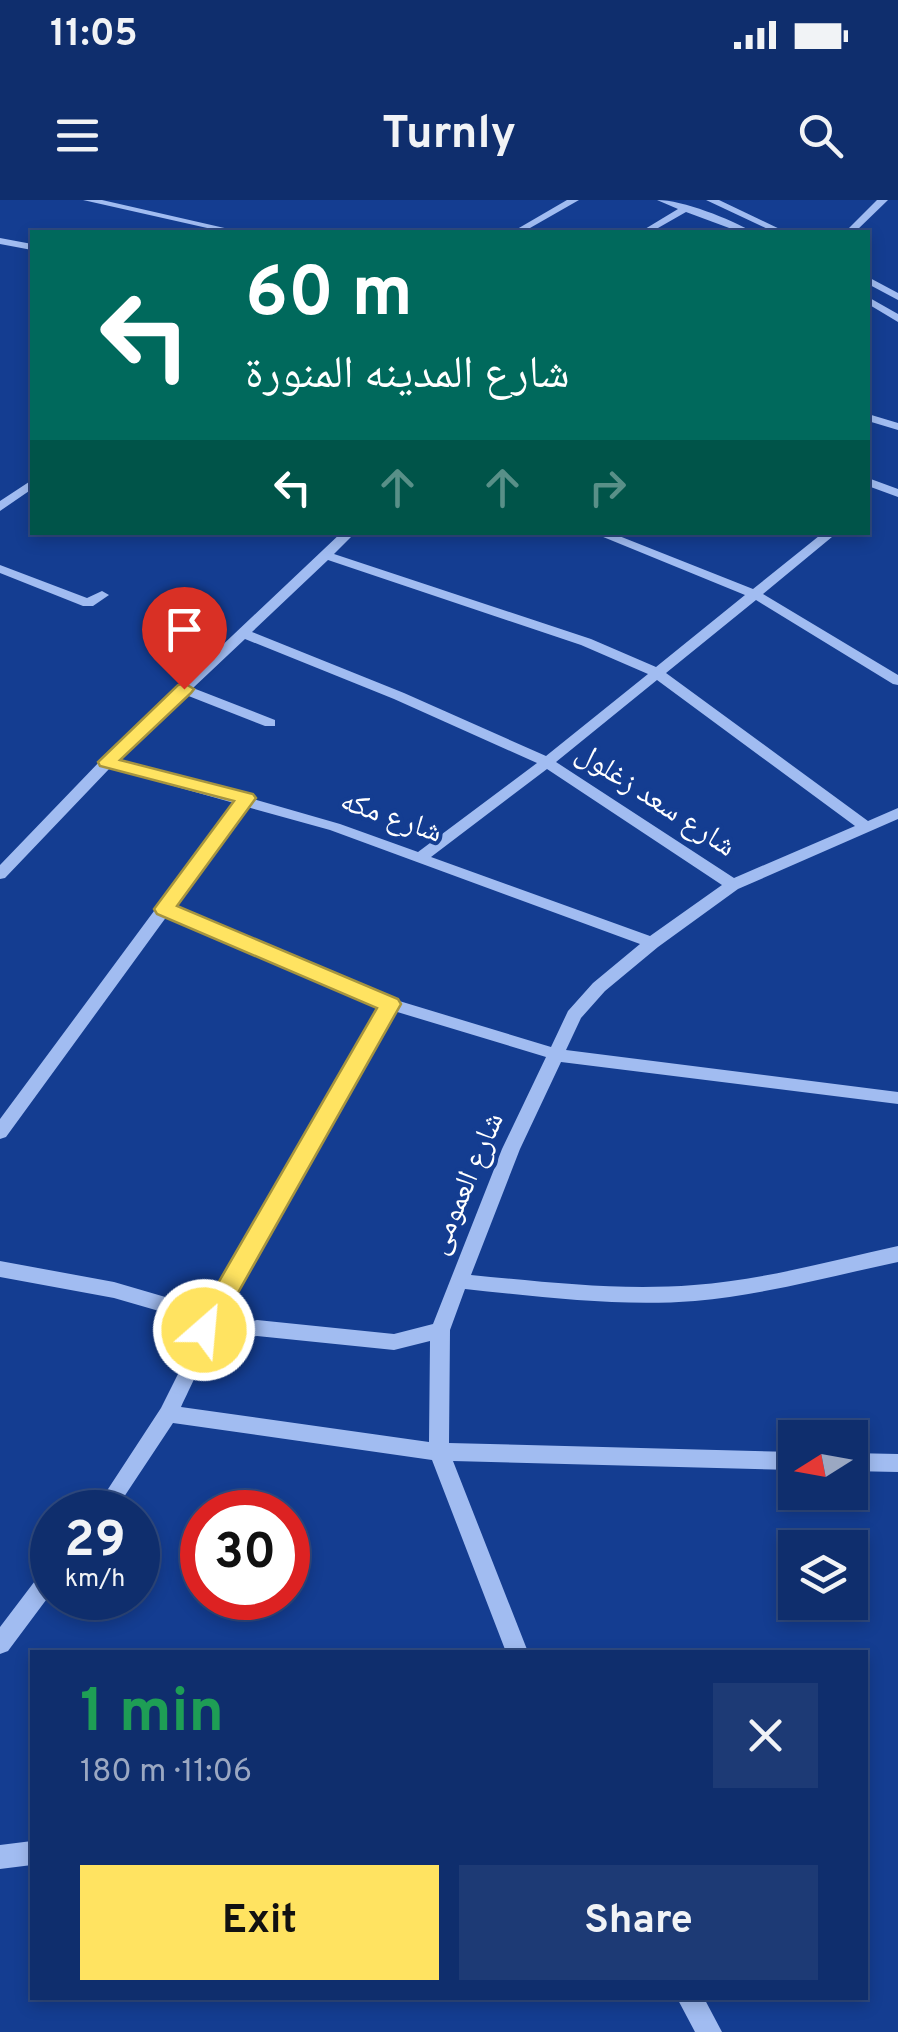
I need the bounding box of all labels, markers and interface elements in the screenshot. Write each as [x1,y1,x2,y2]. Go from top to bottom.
text: 11:05 [50,11,138,60]
text: Turnly [382,107,516,164]
icon: menu [50,108,105,163]
icon: search [793,108,848,163]
text: 60 m [245,252,413,341]
icon: left [80,270,210,400]
text: شارع المدينه المنورة [245,347,570,404]
icon: left [265,460,320,515]
icon: ahead [370,460,425,515]
icon: ahead [475,460,530,515]
icon: right [580,460,635,515]
pin [142,587,227,690]
icon: arrive [157,602,212,657]
street label: شارع سعد زغلول [568,736,742,866]
street label: شارع مكه [335,783,447,853]
street label: شارع العمومى [421,1107,513,1261]
position arrow [152,1278,256,1382]
north arrow [778,1420,868,1510]
map controls [778,1420,868,1620]
speed limit sign: 30 [180,1490,310,1620]
text: 29 [64,1511,126,1574]
button: layers [778,1530,868,1620]
text: km/h [65,1564,125,1596]
text: 1 min [80,1677,224,1753]
button: close [713,1683,818,1788]
text: 180 m · 11:06 [80,1753,252,1793]
button: Exit [80,1865,439,1980]
button: Share [459,1865,818,1980]

